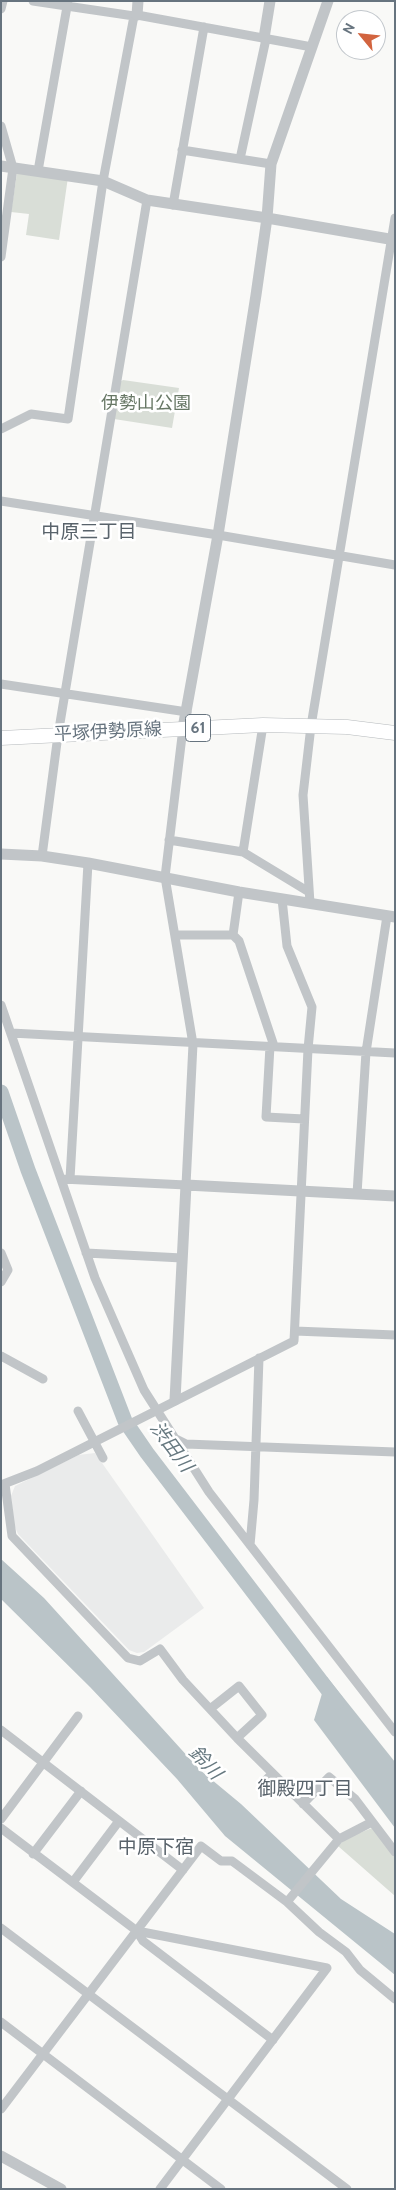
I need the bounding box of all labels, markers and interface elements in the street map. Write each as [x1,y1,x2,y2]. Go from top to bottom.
north arrow [336,10,386,60]
text: N [338,20,359,37]
park label: 伊勢山公園 [101,393,191,415]
district label: 中原三丁目 [42,521,136,543]
road number: 61 [186,714,210,741]
street label: 平塚伊勢原線 [54,718,162,746]
water label: 渋田川 [145,1417,197,1477]
water label: 鈴川 [184,1741,226,1785]
district label: 御殿四丁目 [258,1778,352,1800]
district label: 中原下宿 [118,1836,194,1858]

